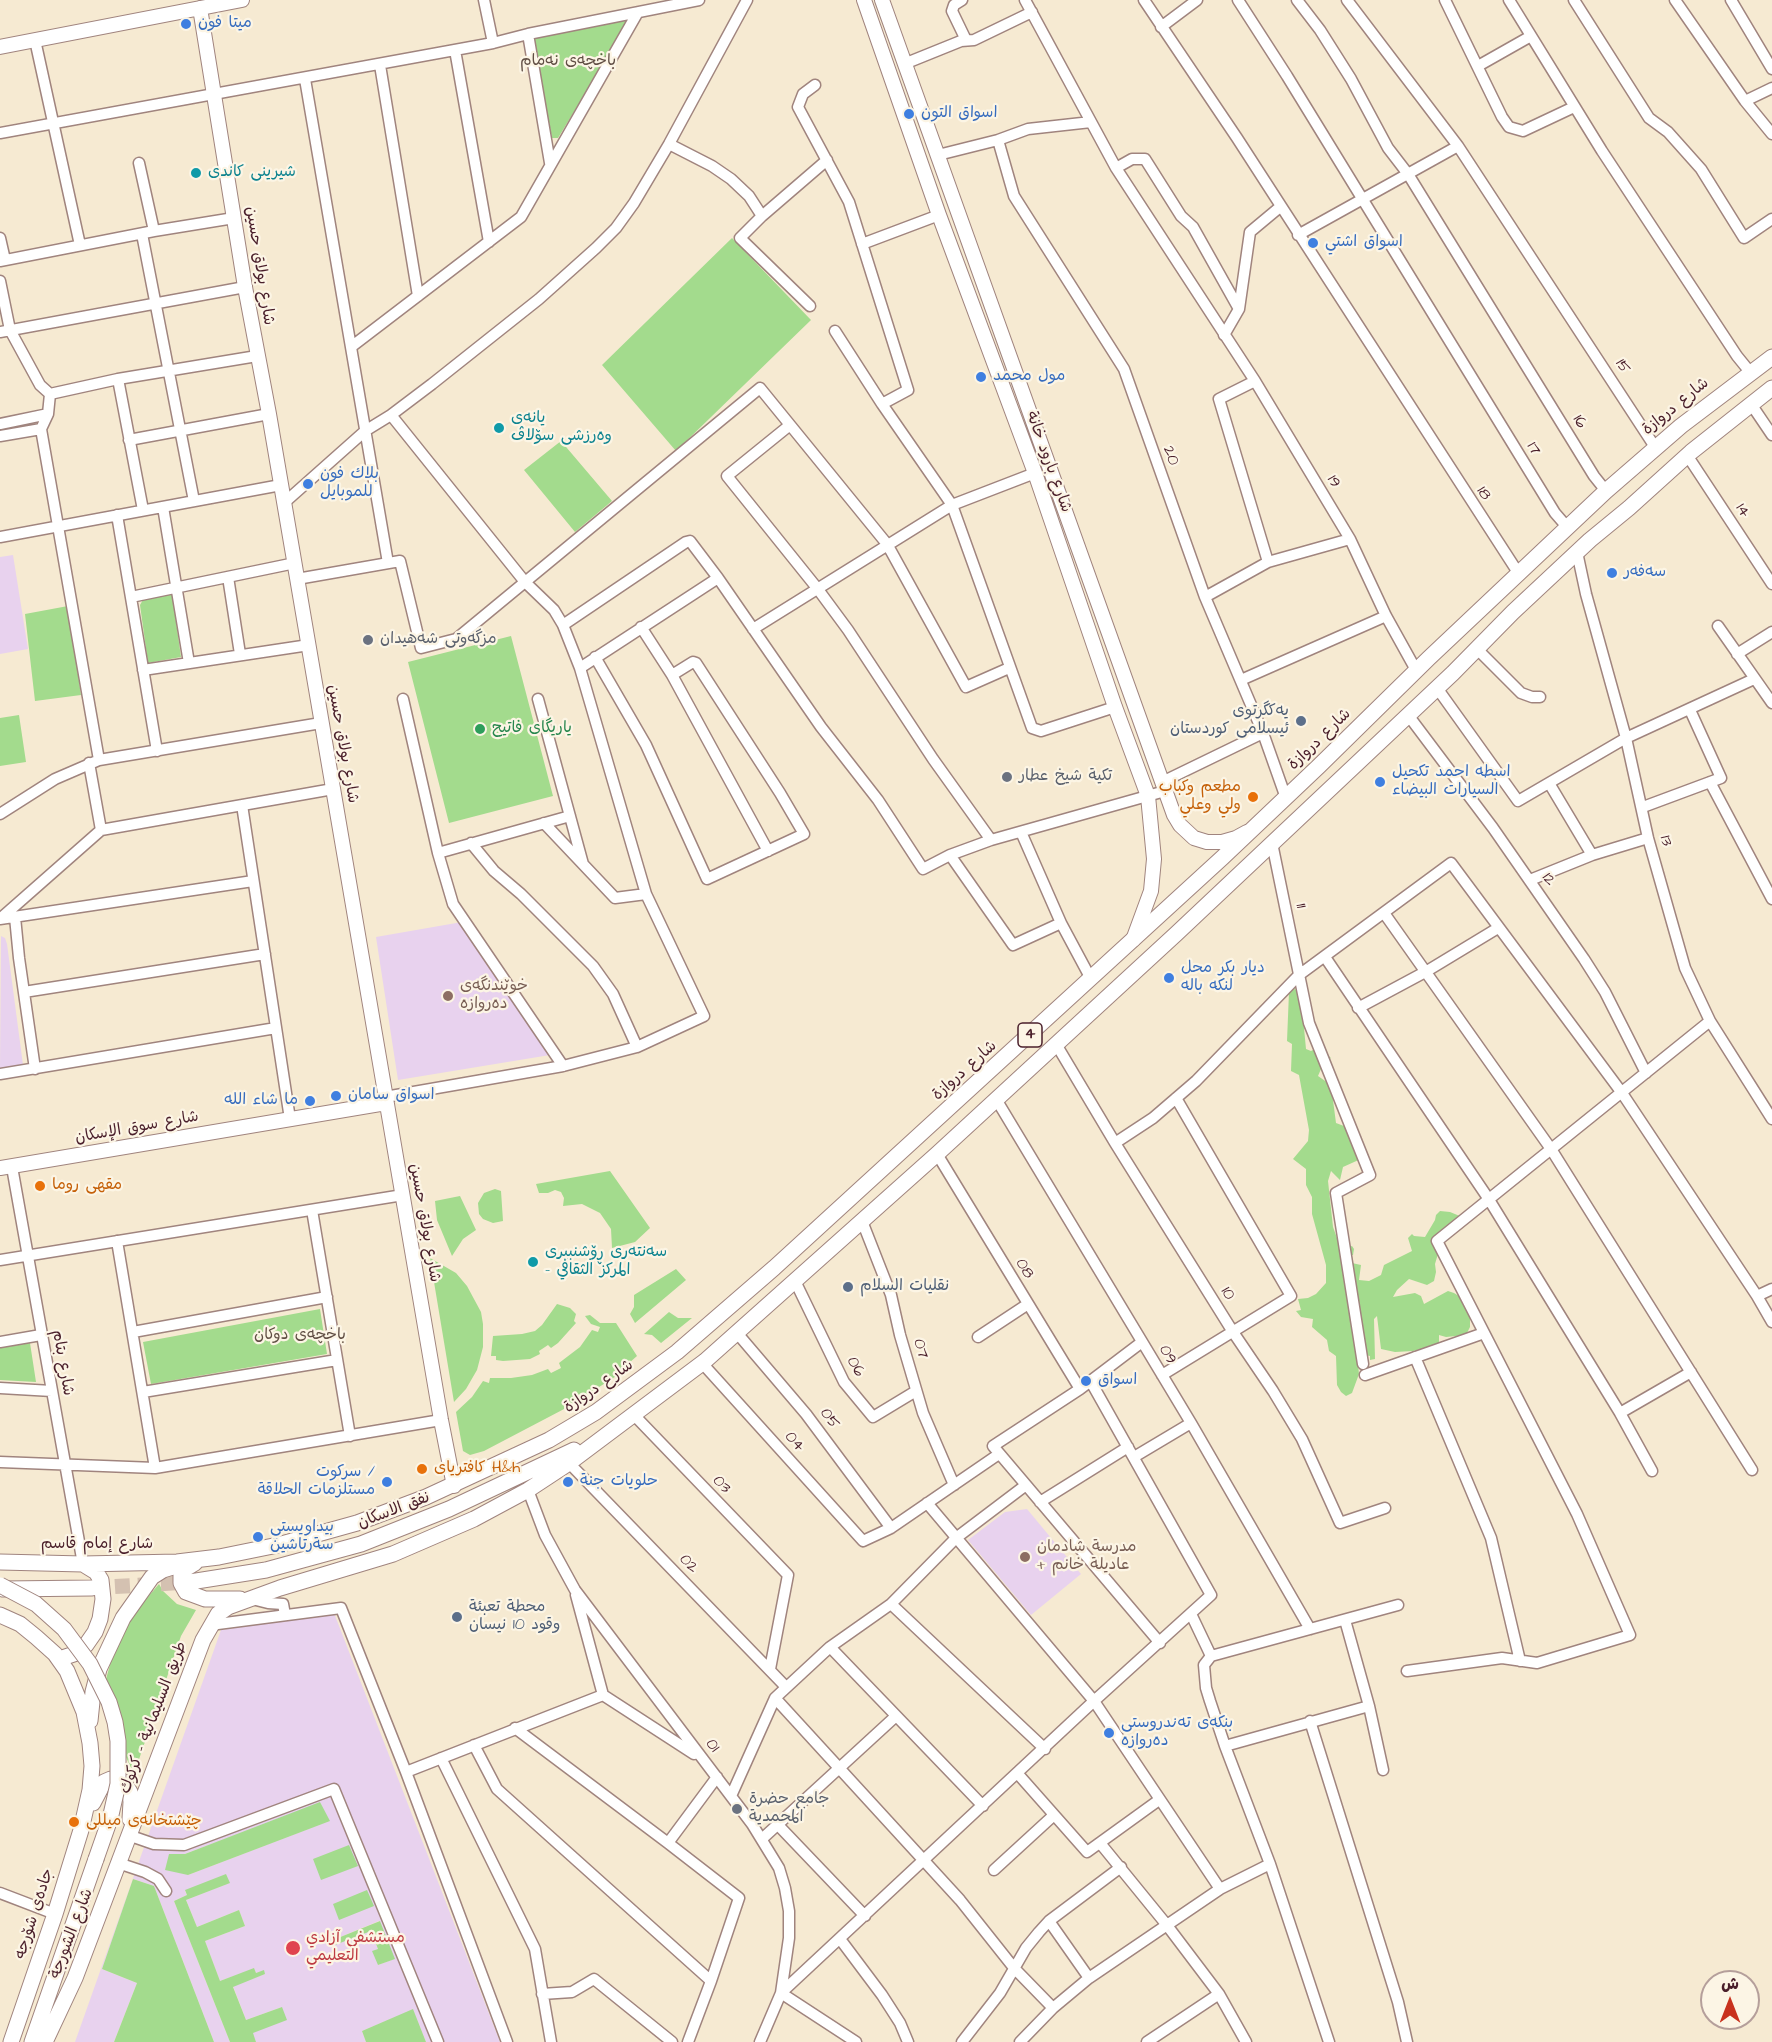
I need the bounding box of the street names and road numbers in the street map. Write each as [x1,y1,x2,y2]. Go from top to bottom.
street label: شارع بولاق حسين [240,205,278,327]
street label: 15 [1610,356,1634,378]
street label: شارع دروازة [1639,374,1713,440]
street label: شارع بارود خانة [1021,409,1075,515]
street label: 16 [1568,412,1590,432]
street label: 17 [1522,439,1544,459]
street label: 20 [1158,444,1182,468]
street label: 19 [1322,472,1344,492]
street label: 18 [1472,484,1494,504]
street label: 14 [1730,500,1754,522]
street label: شارع بولاق حسين [322,683,362,805]
street label: شارع دروازة [1284,705,1356,775]
street label: 13 [1654,834,1676,848]
street label: 12 [1537,870,1559,890]
street label: 11 [1290,902,1310,910]
road number: 4 [1018,1023,1042,1047]
street label: شارع دروازة [929,1037,1001,1105]
street label: شارع سوق الإسكان [74,1108,200,1148]
street label: شارع بولاق حسين [404,1162,444,1284]
street label: 08 [1011,1255,1037,1283]
street label: 10 [1216,1284,1238,1304]
street label: شارع بتام [47,1329,77,1397]
street label: 07 [908,1337,932,1361]
street label: 09 [1154,1342,1180,1368]
street label: 06 [842,1353,868,1381]
street label: شارع دروازة [561,1356,637,1418]
street label: 05 [815,1405,843,1433]
street label: 04 [780,1428,808,1456]
street label: 03 [708,1472,734,1498]
street label: نفق الاسكان [355,1488,433,1534]
street label: شارع إمام قاسم [41,1535,153,1555]
street label: 02 [674,1550,702,1578]
street label: طريق السليمانية - كركوك [116,1639,192,1797]
street label: 01 [701,1735,723,1757]
street label: جادەی شۆرجە [11,1866,59,1962]
street label: شارع الشورجة [46,1886,98,1982]

